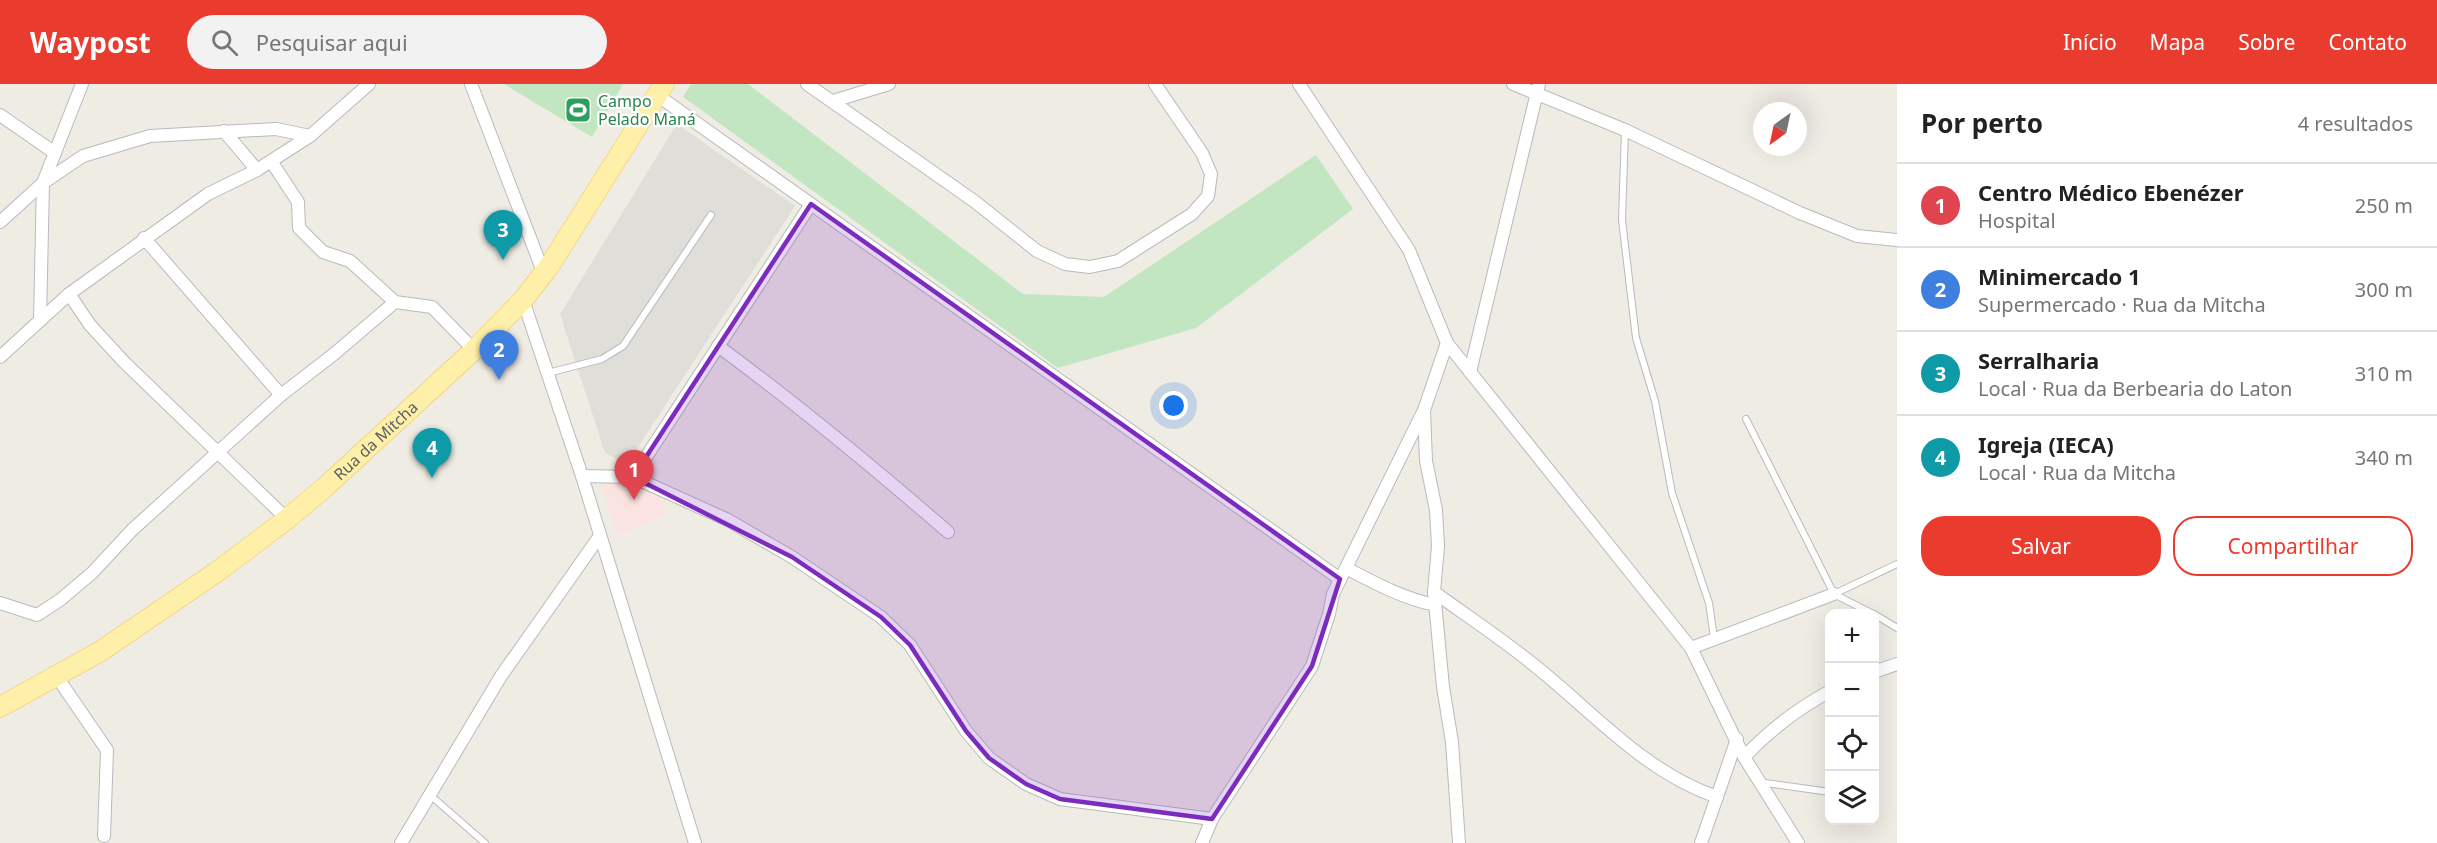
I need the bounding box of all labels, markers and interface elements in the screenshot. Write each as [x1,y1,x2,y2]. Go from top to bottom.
search box [187,15,607,69]
text: Waypost [30,23,151,61]
icon: search [208,26,241,59]
text: Pesquisar aqui [256,27,408,57]
text: Início [2063,28,2117,56]
text: Mapa [2150,28,2205,56]
text: Sobre [2238,28,2295,56]
text: Contato [2328,28,2407,56]
place label: Campo Pelado Maná [598,90,696,130]
sports icon: Campo Pelado Maná [563,95,593,125]
north arrow [1753,102,1807,156]
text: Por perto [1921,105,2043,141]
text: 4 resultados [2298,110,2413,137]
text: Centro Médico Ebenézer [1978,177,2244,207]
text: 1 [1935,192,1946,219]
text: 250 m [2355,192,2413,219]
text: Hospital [1978,207,2056,234]
pin: 3 [484,210,522,260]
text: Minimercado 1 [1978,261,2141,291]
text: 2 [1935,276,1946,303]
text: 300 m [2355,276,2413,303]
text: Supermercado · Rua da Mitcha [1978,291,2266,318]
pin: 2 [480,330,518,380]
text: Serralharia [1978,345,2099,375]
text: 3 [1935,360,1946,387]
text: 310 m [2355,360,2413,387]
text: Local · Rua da Berbearia do Laton [1978,375,2292,402]
your location [1159,391,1188,420]
street label: Rua da Mitcha [329,396,422,485]
pin: 4 [412,428,452,478]
text: Igreja (IECA) [1978,429,2114,459]
text: 4 [1935,444,1946,471]
text: 340 m [2355,444,2413,471]
pin: 1 [614,450,654,500]
text: Local · Rua da Mitcha [1978,459,2176,486]
button: Salvar [1921,516,2161,576]
button: Compartilhar [2173,516,2413,576]
map controls [1825,609,1879,825]
button: + [1825,609,1879,663]
button: − [1825,663,1879,717]
button: locate [1825,717,1879,771]
button: layers [1825,771,1879,825]

